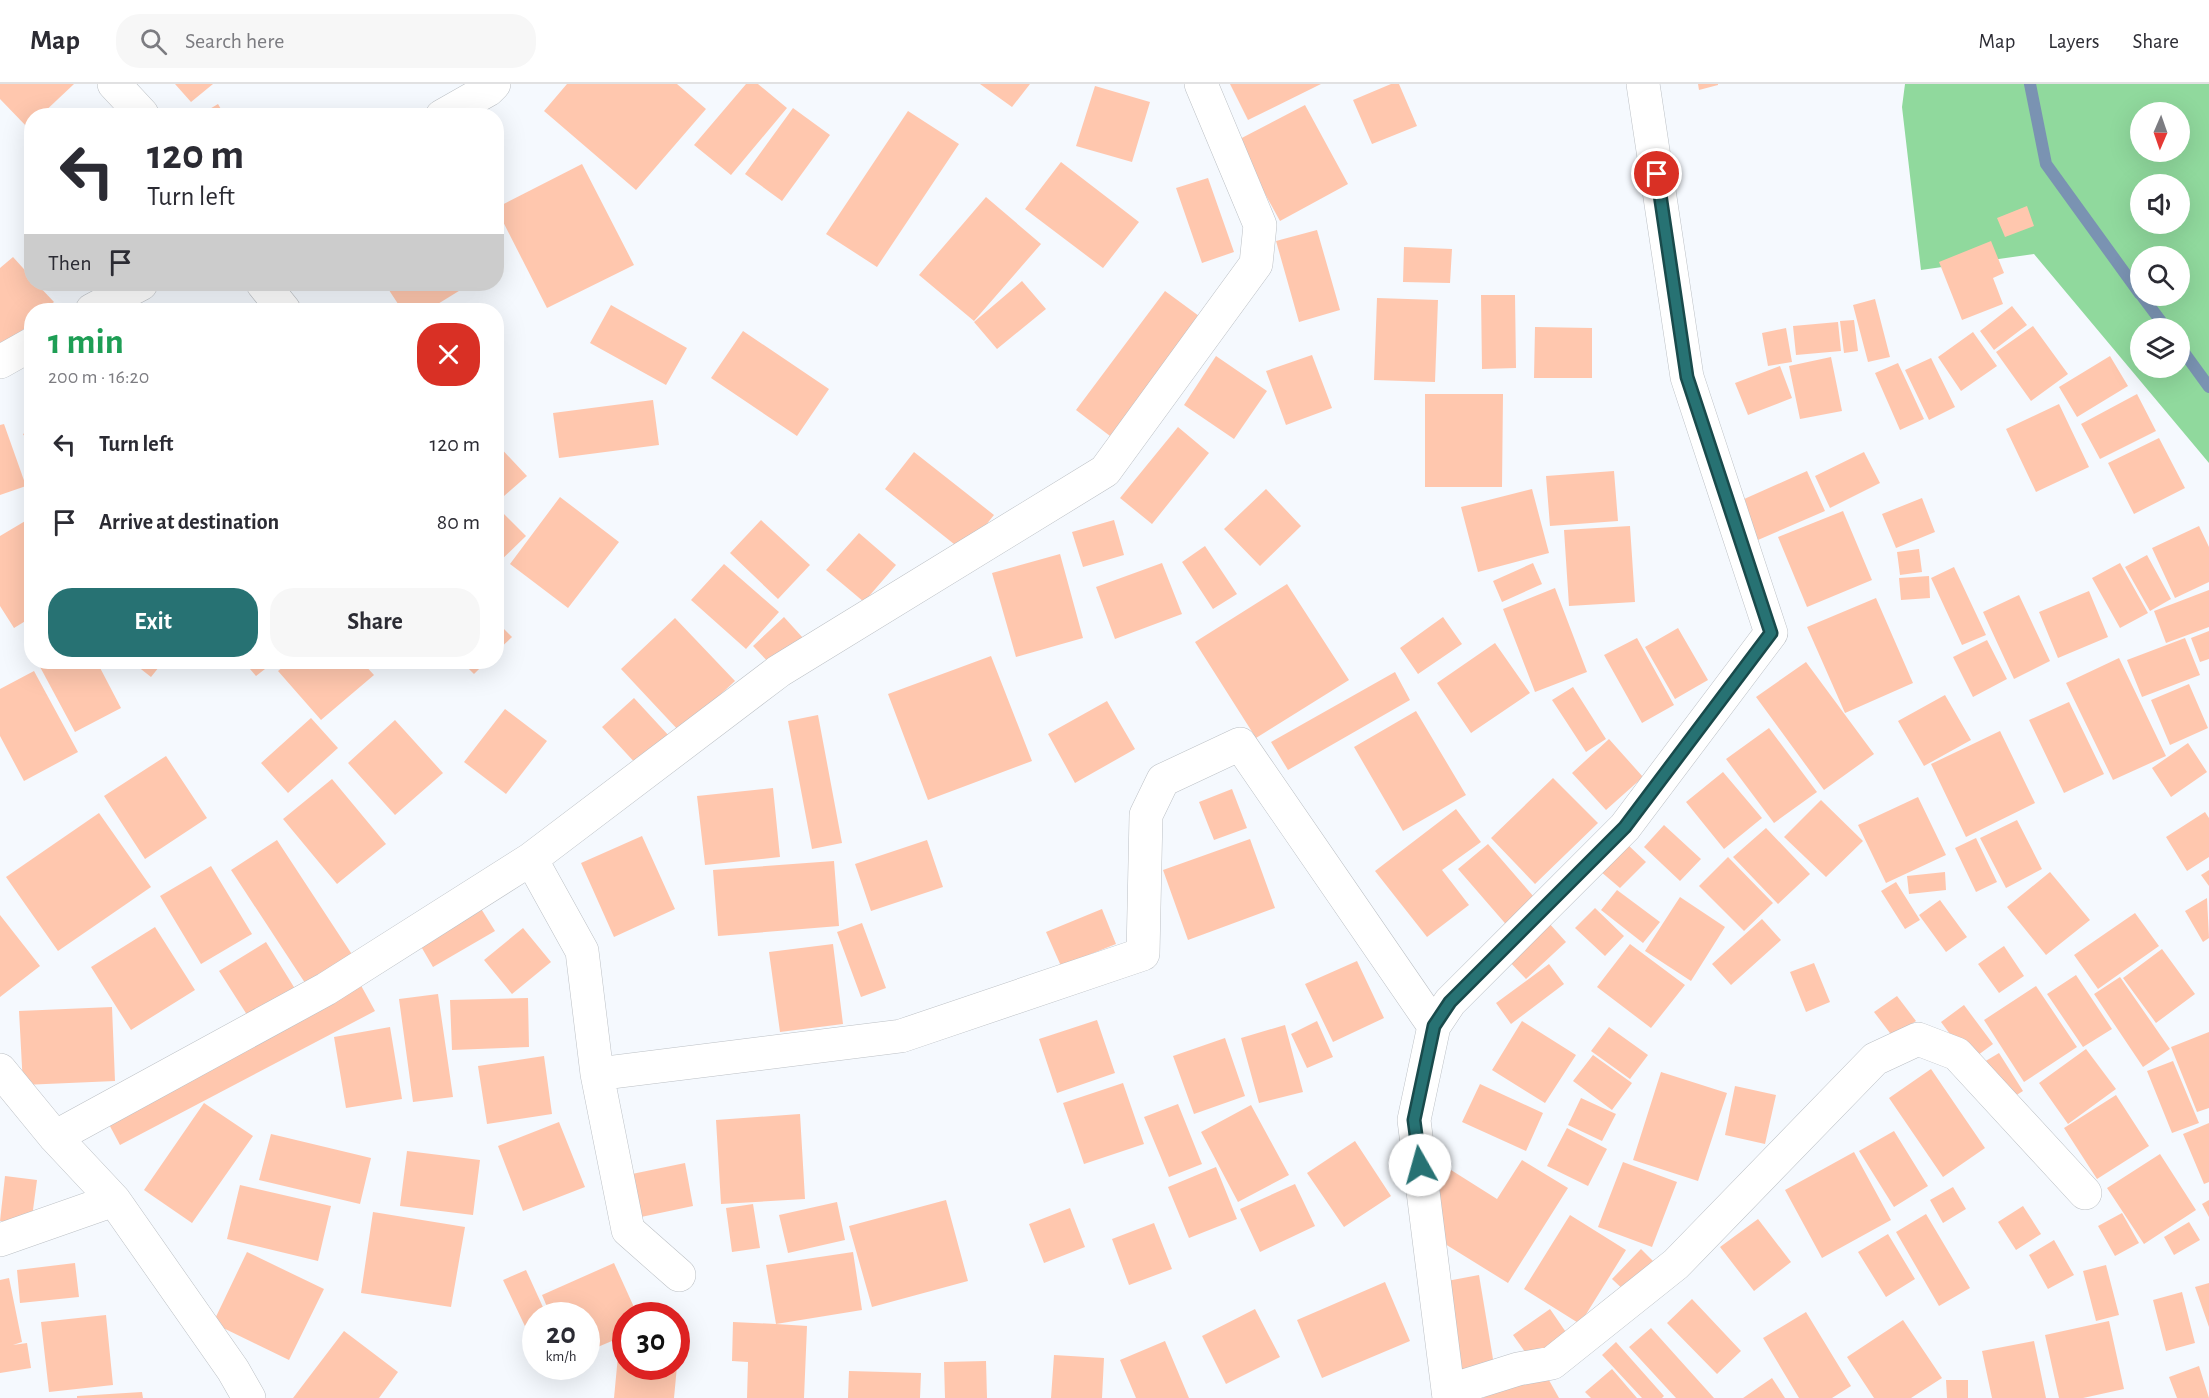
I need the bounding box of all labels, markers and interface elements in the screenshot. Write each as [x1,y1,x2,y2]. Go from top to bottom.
search box [116,14,536,68]
icon: search [137,25,170,58]
text: Map [30,27,80,55]
text: Search here [185,30,284,52]
text: Map [1979,31,2015,52]
text: Layers [2048,31,2099,52]
text: Share [2132,31,2179,52]
north arrow [2130,102,2190,162]
map controls [2130,102,2190,378]
icon: left [48,132,126,210]
text: 120 m [147,134,244,176]
pin [1631,148,1682,199]
icon: arrive [1640,157,1673,190]
button: sound [2130,174,2190,234]
text: Turn left [147,183,235,210]
icon: arrive [104,246,137,279]
button: search [2130,246,2190,306]
text: Then [48,252,92,274]
button: layers [2130,318,2190,378]
button: close [417,323,480,386]
text: 1 min [48,324,124,360]
text: 200 m · 16:20 [48,367,149,387]
icon: left [48,428,81,461]
text: Turn left [99,433,173,455]
text: 120 m [430,433,480,455]
icon: arrive [48,506,81,539]
text: Arrive at destination [99,511,279,533]
text: 80 m [437,511,480,533]
button: Exit [48,588,258,657]
button: Share [270,588,480,657]
position arrow [1388,1133,1452,1197]
speed limit sign: 30 [612,1302,690,1380]
text: 20 [546,1319,576,1349]
text: km/h [546,1349,576,1364]

